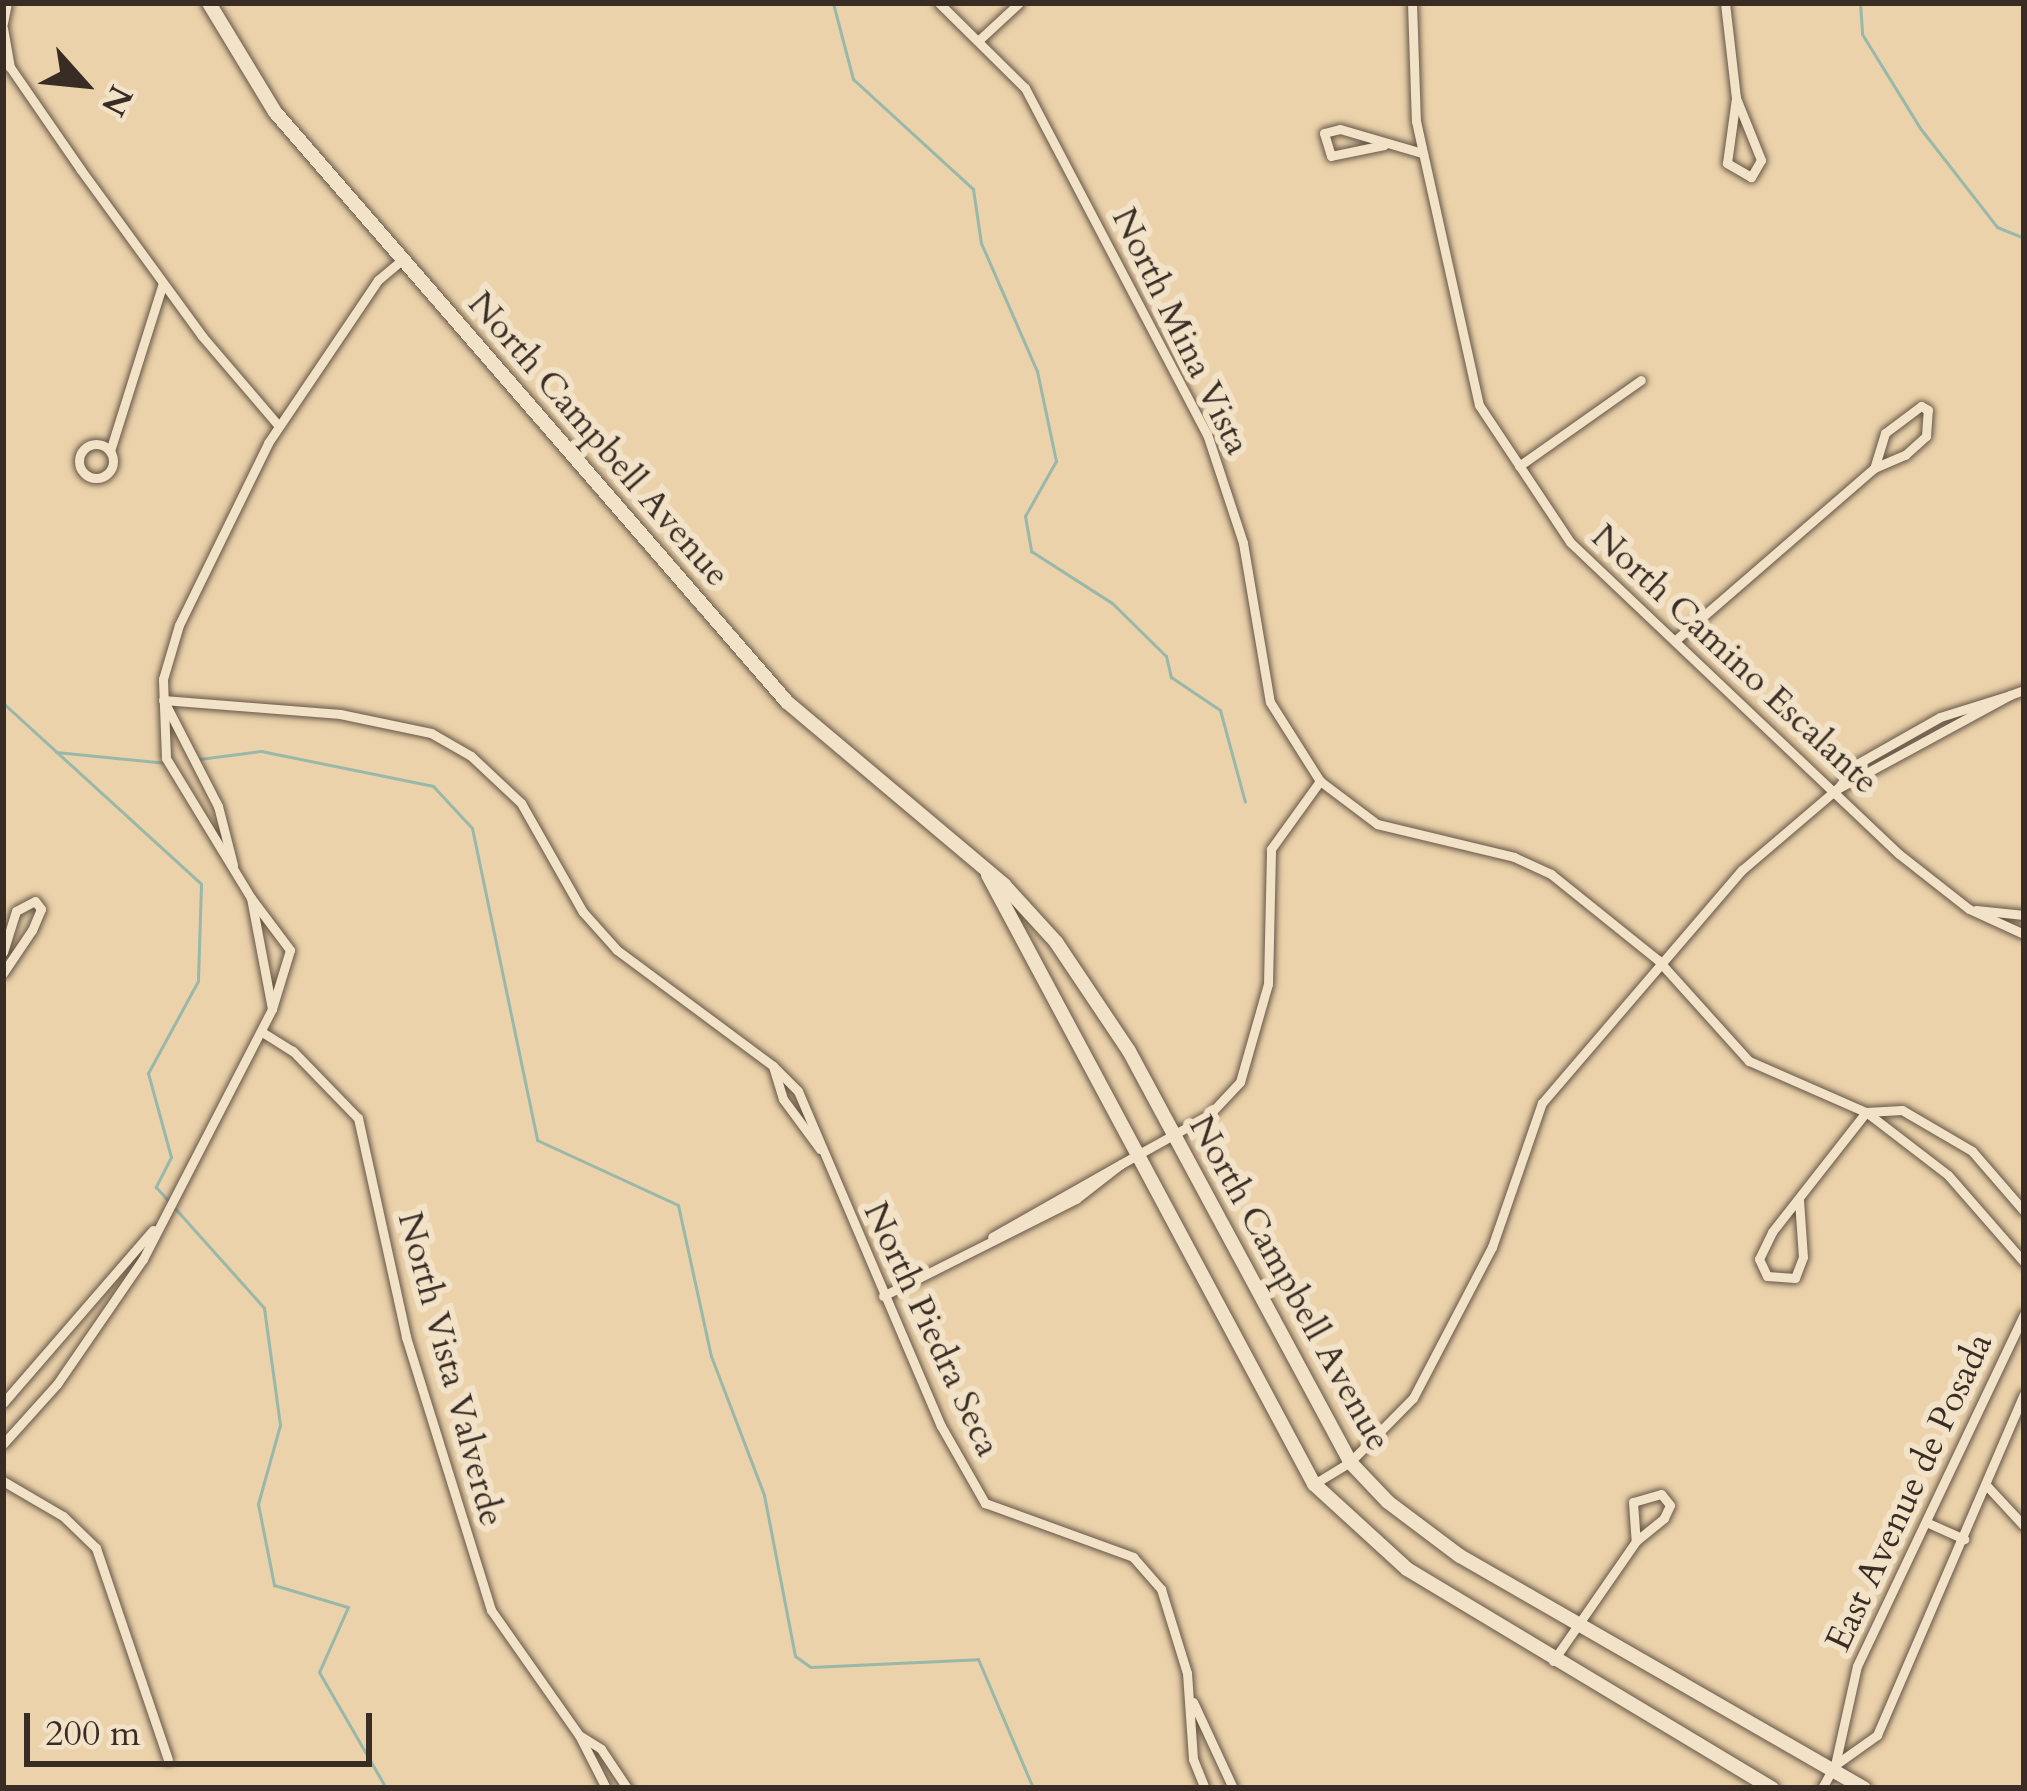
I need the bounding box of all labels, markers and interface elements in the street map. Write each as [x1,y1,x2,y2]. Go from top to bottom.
north arrow [24,24,144,144]
text: N [90,78,143,124]
street label: North Mina Vista [1103,200,1259,462]
street label: North Campbell Avenue [459,283,739,595]
street label: North Camino Escalante [1583,515,1887,803]
street label: North Campbell Avenue [1180,1108,1400,1458]
street label: North Piedra Seca [854,1195,1010,1463]
street label: North Vista Valverde [388,1207,514,1531]
street label: East Avenue de Posada [1816,1326,2002,1658]
scale bar [30,1689,378,1763]
text: 200 m [45,1709,140,1758]

